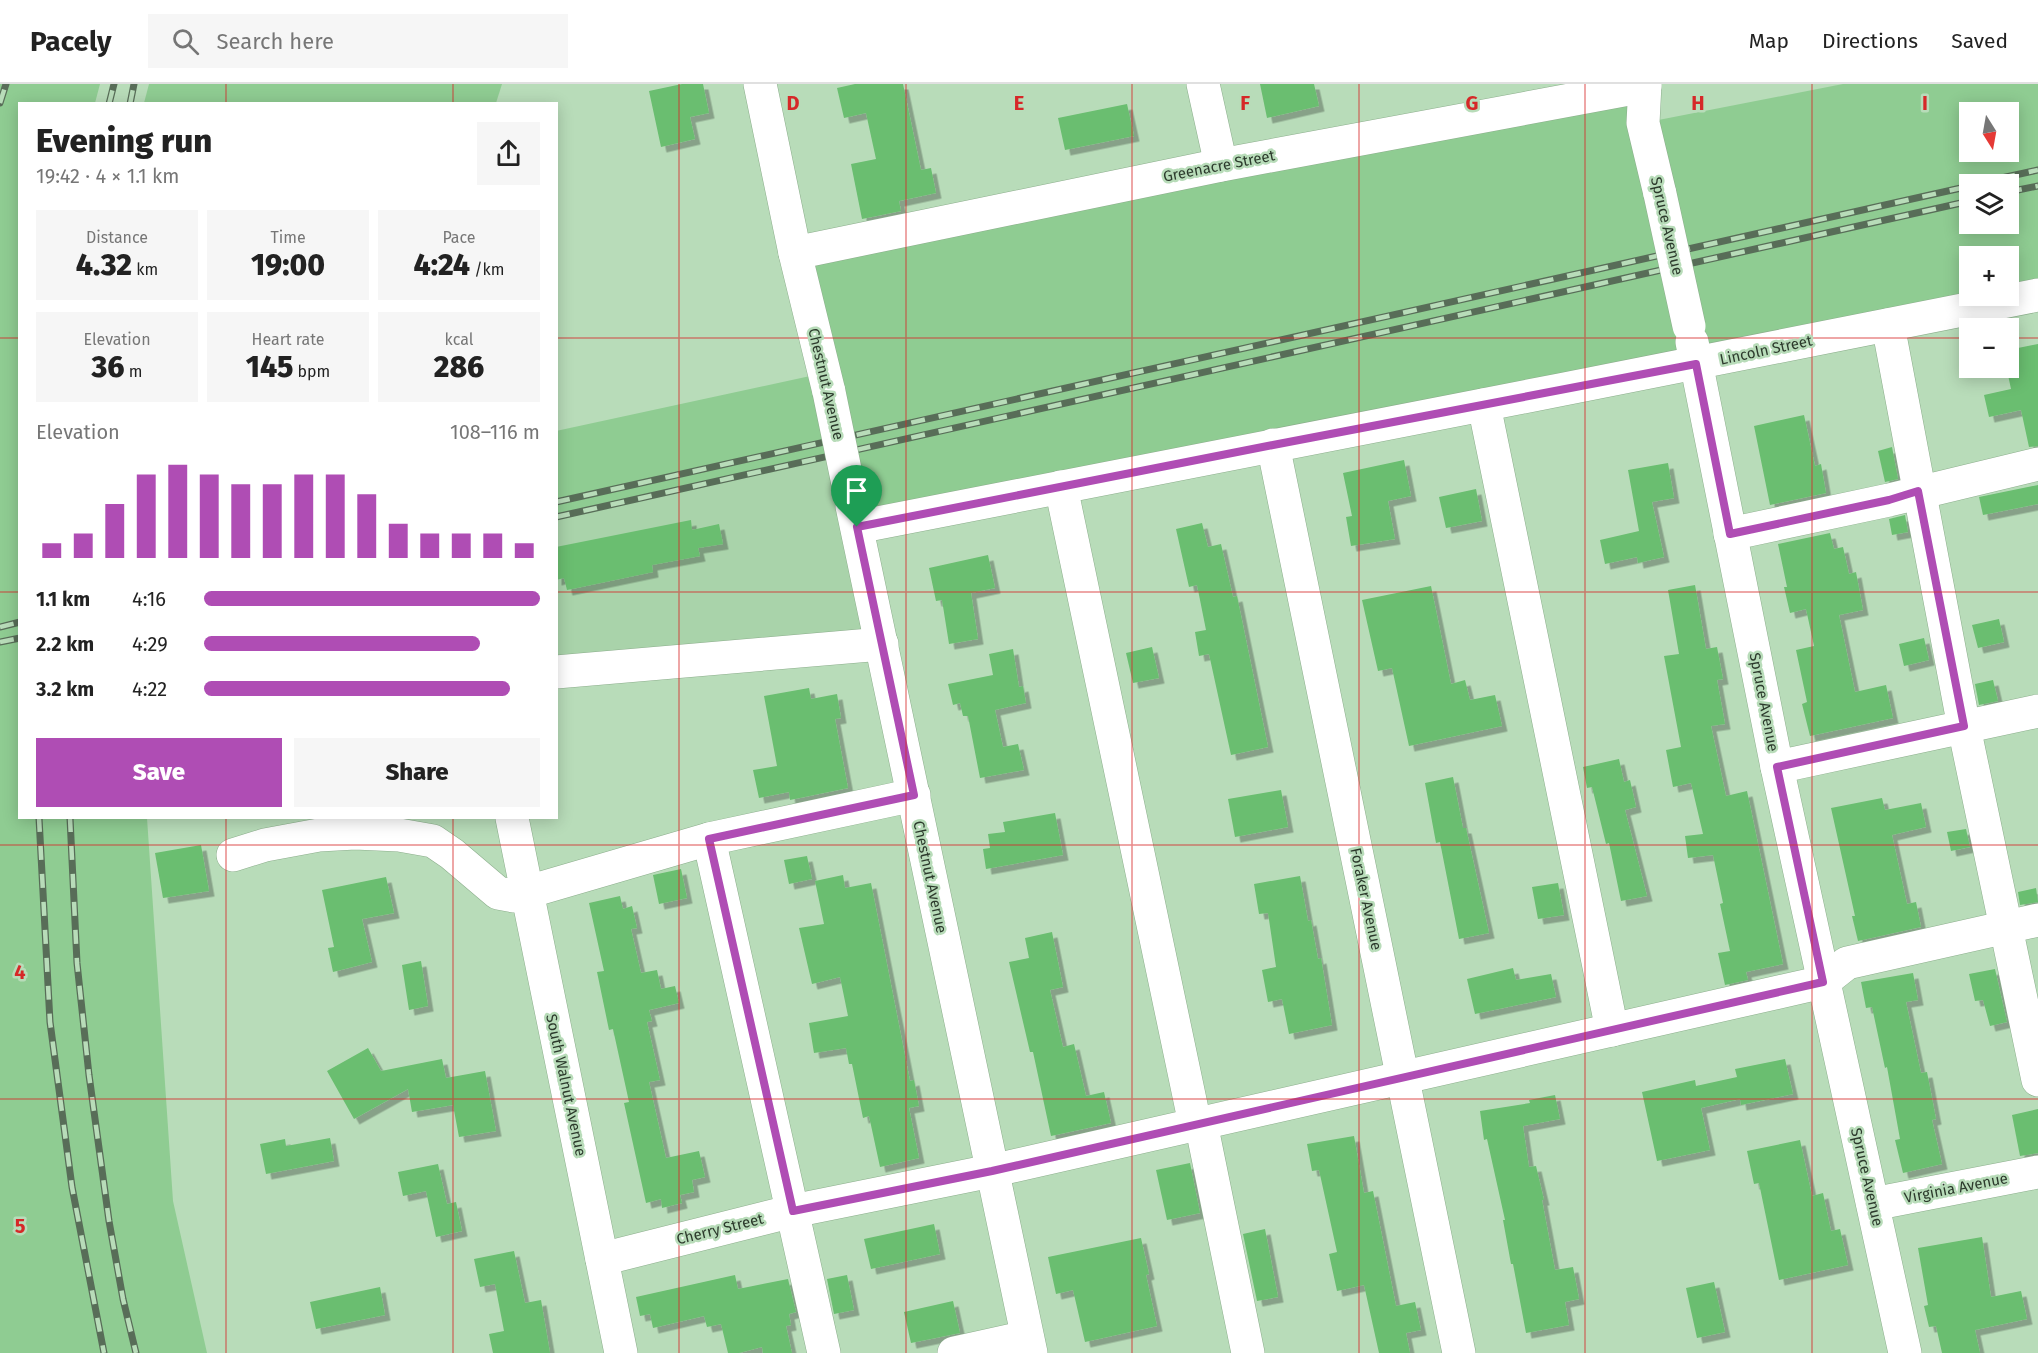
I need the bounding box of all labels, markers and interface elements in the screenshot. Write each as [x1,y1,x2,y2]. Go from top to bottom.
search box [148,14,568,68]
text: Pacely [30,25,112,58]
icon: search [169,25,202,58]
text: Search here [217,28,334,55]
text: Map [1749,28,1789,54]
text: Directions [1822,28,1918,54]
text: Saved [1951,28,2008,54]
text: D [786,91,800,115]
text: E [1014,91,1024,115]
text: F [1240,91,1250,115]
text: G [1466,91,1478,115]
text: H [1691,91,1705,115]
text: I [1922,91,1928,115]
north arrow [1959,102,2019,162]
map controls [1959,102,2019,378]
text: Evening run [36,121,212,161]
button: share [477,122,540,185]
street label: Greenacre Street [1162,146,1277,186]
text: 19:42 · 4 × 1.1 km [36,164,179,188]
button: layers [1959,174,2019,234]
street label: Spruce Avenue [1647,175,1687,277]
text: Distance [86,228,148,247]
text: Time [270,228,306,247]
text: Pace [442,228,476,247]
button: + [1959,246,2019,306]
text: 4.32 [76,247,132,283]
text: 19:00 [251,247,325,283]
text: 4:24 [414,247,470,283]
text: km [132,260,158,279]
text: /km [470,260,505,279]
button: − [1959,318,2019,378]
street label: Chestnut Avenue [804,326,848,442]
text: Elevation [83,330,151,349]
text: Heart rate [252,330,324,349]
text: kcal [445,330,473,349]
street label: Lincoln Street [1718,331,1814,369]
text: 36 [92,349,125,385]
text: 145 [246,349,293,385]
text: 286 [434,349,484,385]
text: m [125,362,142,381]
text: bpm [293,362,330,381]
text: Elevation [36,420,120,444]
text: 108–116 m [450,420,540,444]
pin [831,465,882,527]
icon: arrive [840,474,873,507]
text: 1.1 km [36,587,90,611]
text: 4:16 [132,587,166,611]
text: 2.2 km [36,632,94,656]
text: 4:29 [132,632,168,656]
street label: Spruce Avenue [1746,651,1782,753]
text: 3.2 km [36,677,94,701]
text: 4:22 [132,677,167,701]
button: Save [36,738,282,807]
button: Share [294,738,540,807]
street label: Chestnut Avenue [909,819,951,935]
street label: Foraker Avenue [1346,846,1386,952]
text: 4 [14,960,26,984]
street label: South Walnut Avenue [542,1012,590,1158]
street label: Spruce Avenue [1847,1126,1887,1228]
street label: Virginia Avenue [1903,1169,2009,1207]
street label: Cherry Street [675,1209,766,1248]
text: 5 [15,1214,26,1238]

